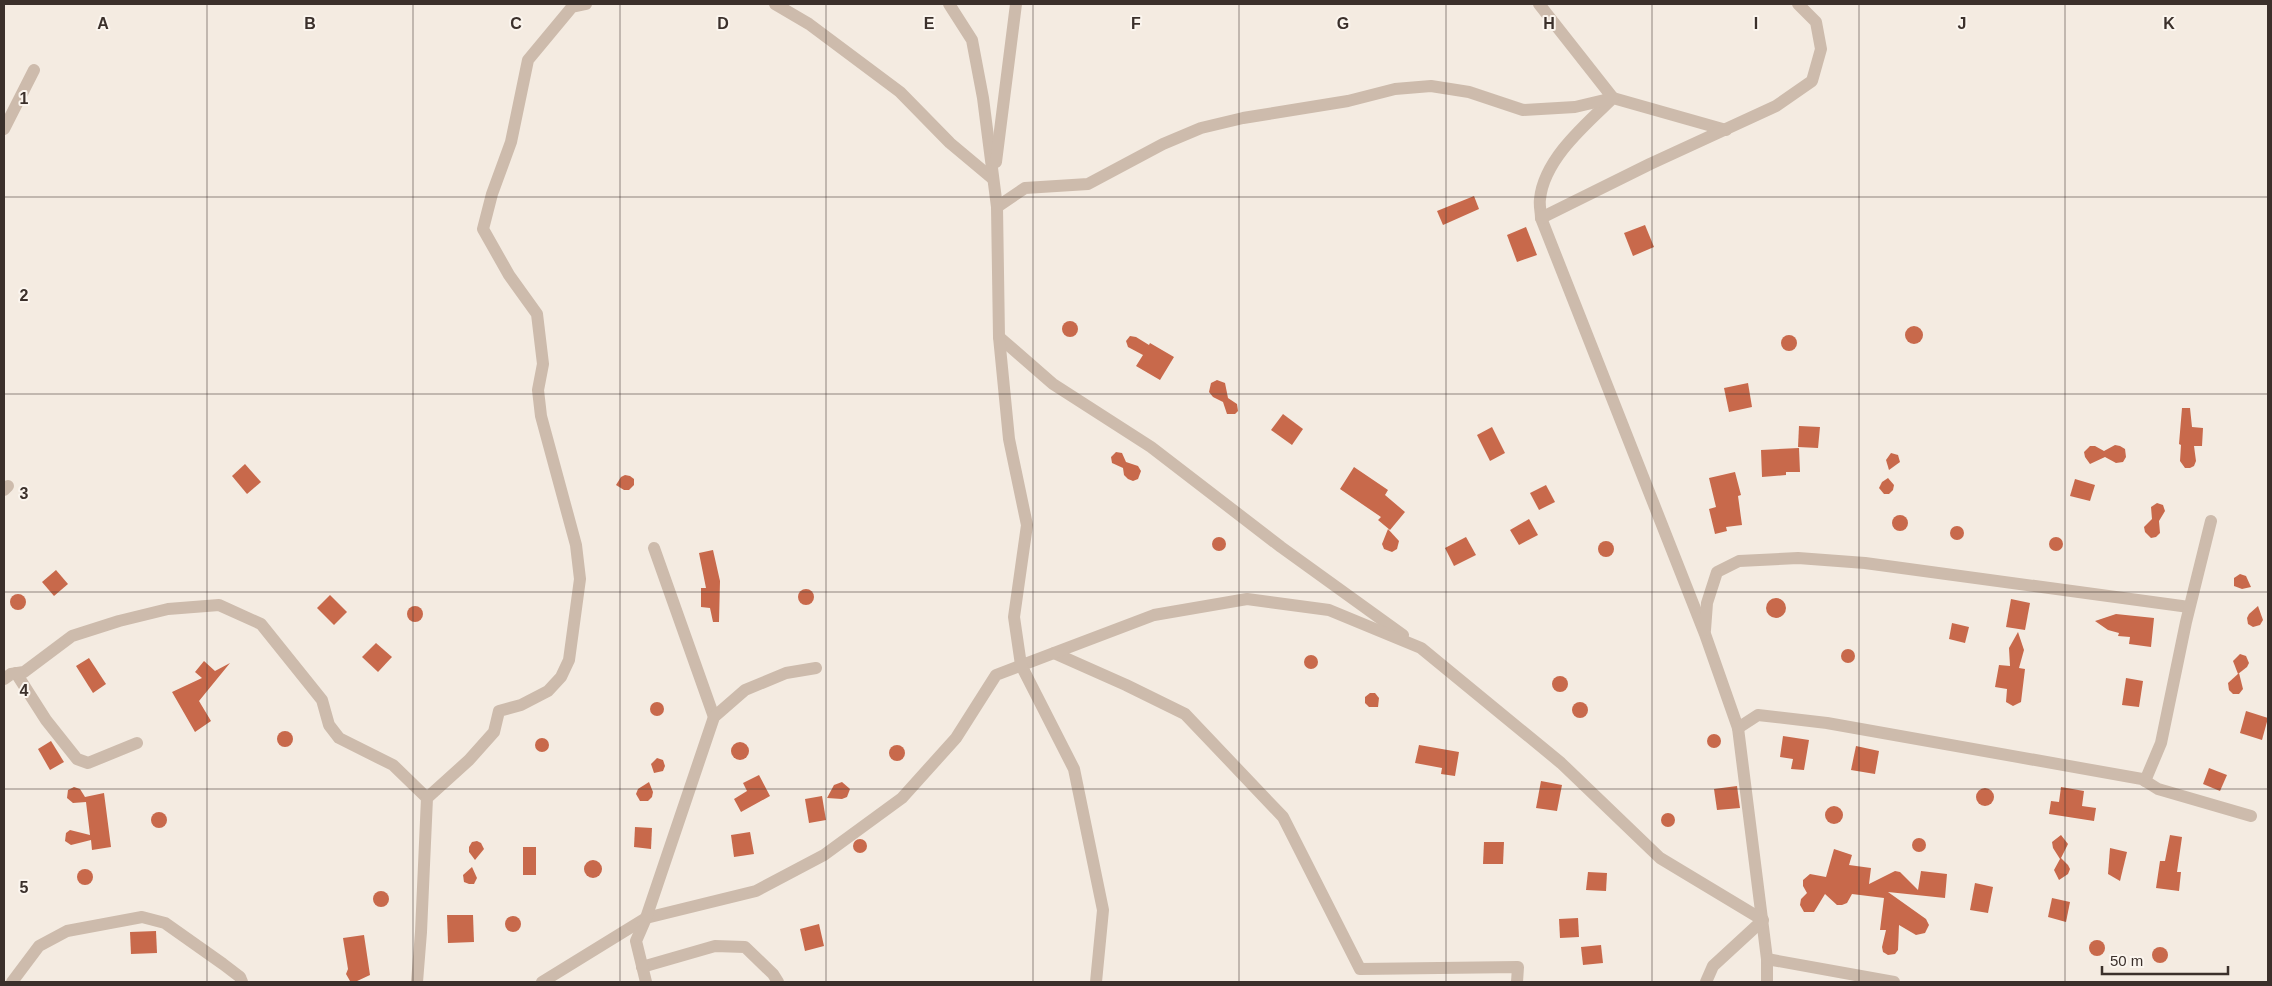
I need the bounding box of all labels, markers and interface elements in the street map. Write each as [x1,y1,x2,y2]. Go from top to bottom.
text: A [97,15,109,32]
text: B [304,15,316,32]
text: C [510,15,522,32]
text: D [717,15,729,32]
text: E [924,15,935,32]
text: F [1131,15,1141,32]
text: G [1337,15,1349,32]
text: H [1543,15,1555,32]
text: I [1754,15,1758,32]
text: J [1958,15,1966,32]
text: K [2163,15,2175,32]
text: 1 [20,90,29,107]
text: 2 [20,287,29,304]
text: 3 [20,485,29,502]
text: 4 [20,682,29,699]
text: 5 [20,879,29,896]
scale bar [2102,944,2228,976]
text: 50 m [2110,952,2143,969]

